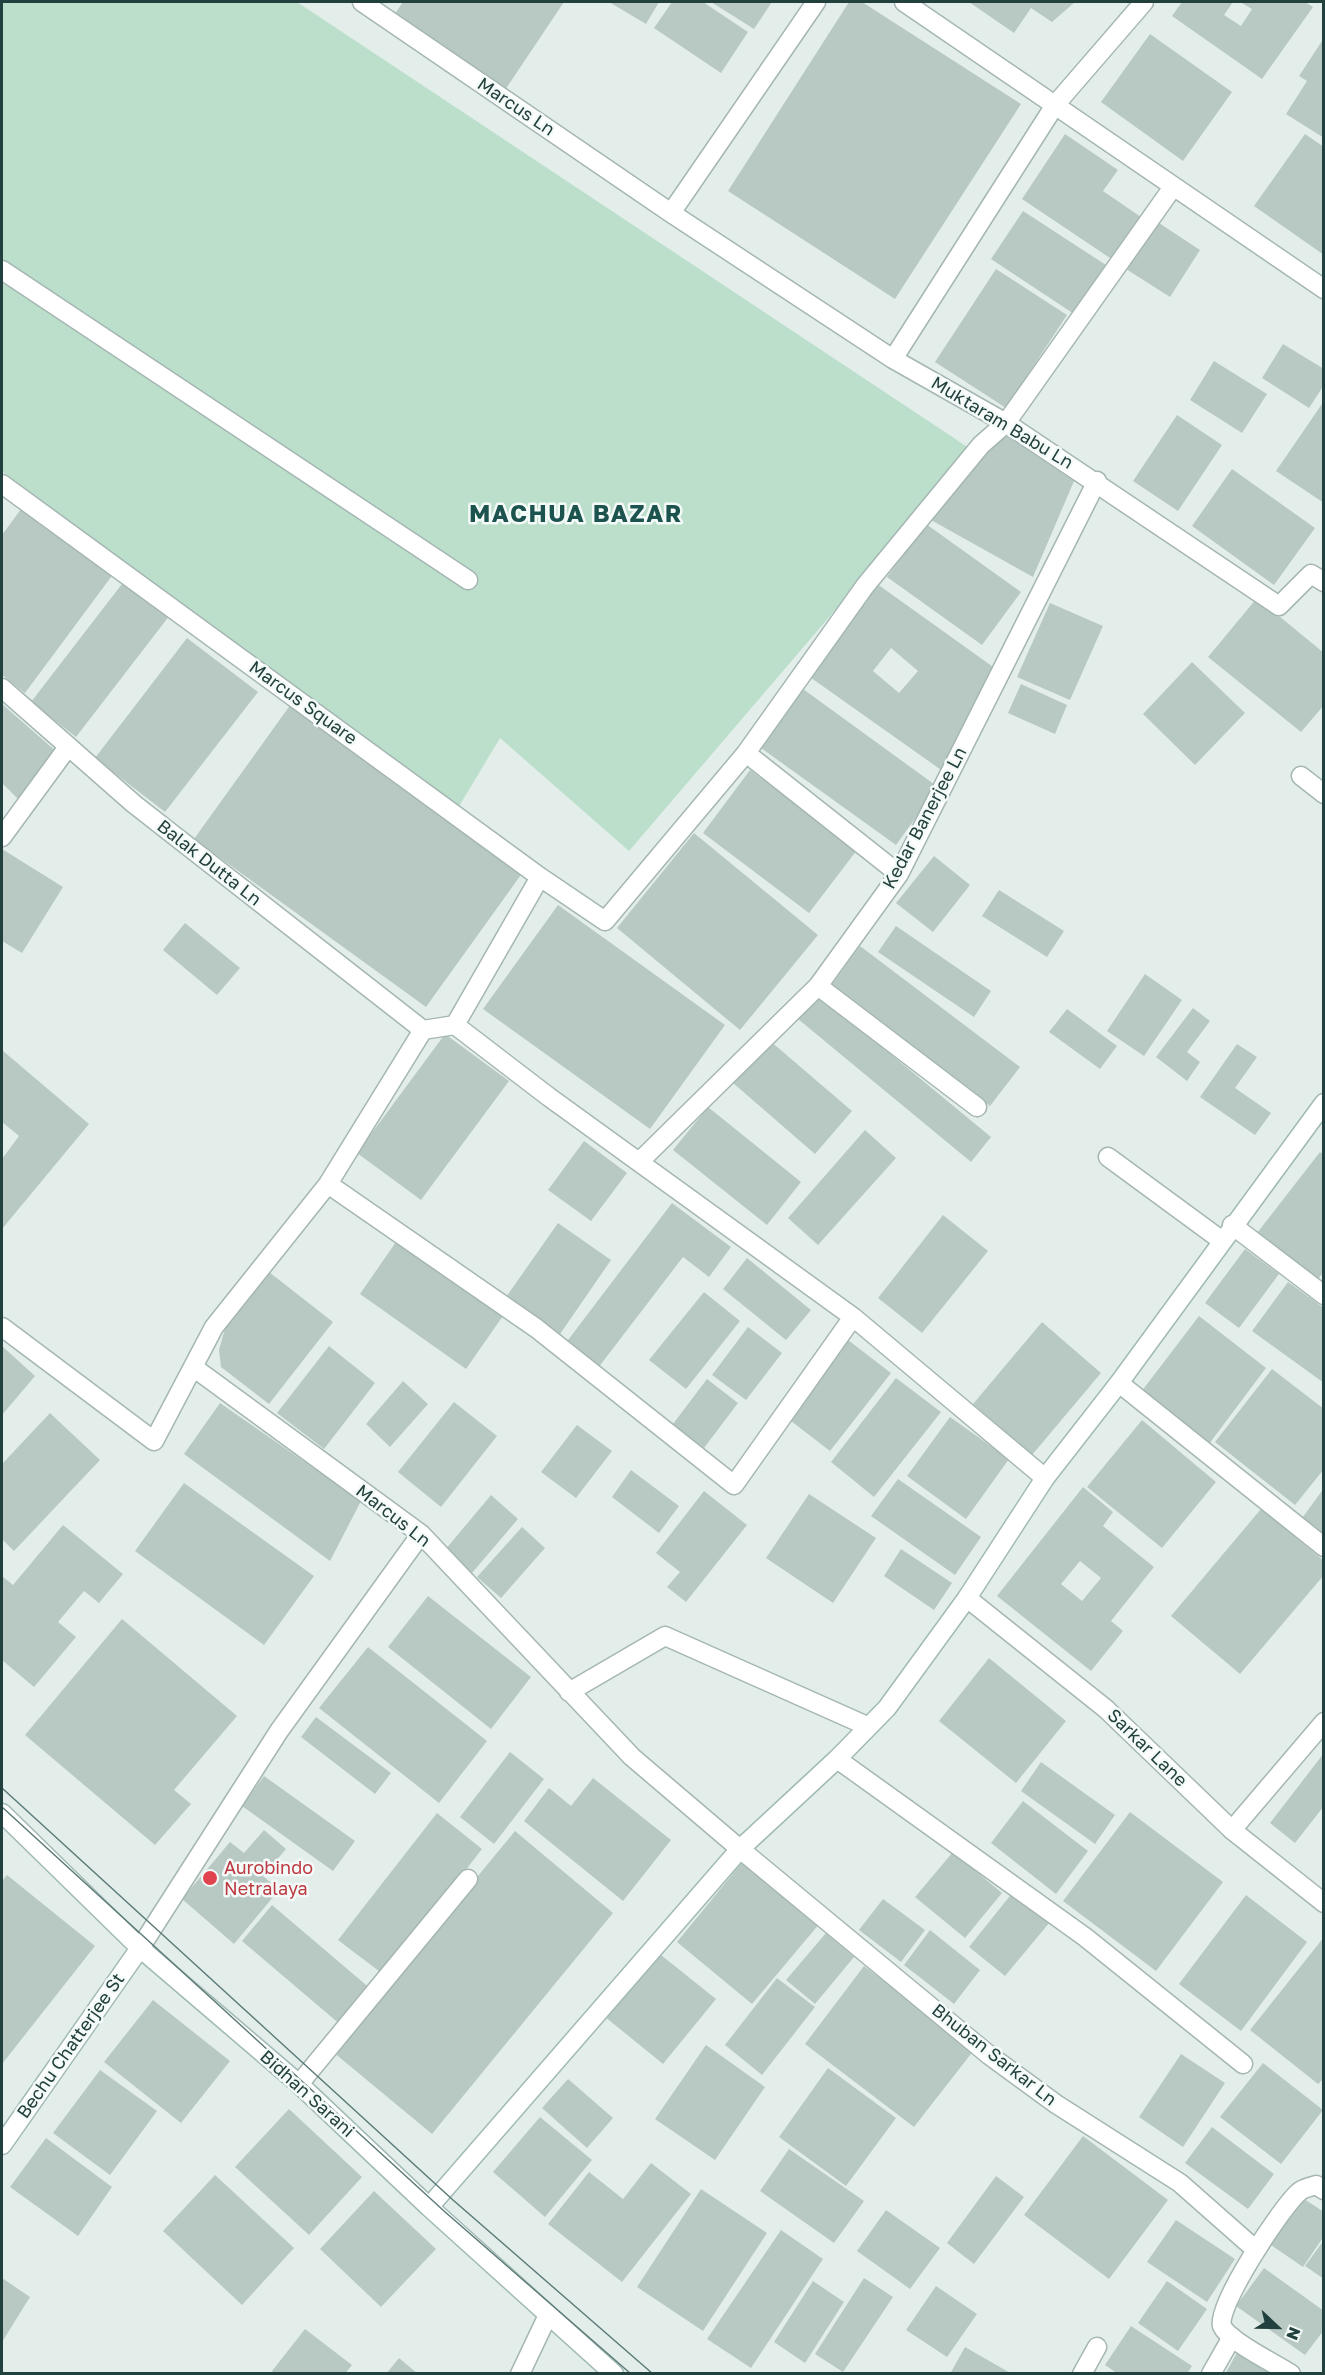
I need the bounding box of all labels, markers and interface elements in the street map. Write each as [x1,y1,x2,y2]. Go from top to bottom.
street label: Marcus Ln [473,73,559,141]
street label: Muktaram Babu Ln [927,372,1077,474]
district label: MACHUA BAZAR [469,500,683,528]
street label: Marcus Square [245,657,361,749]
street label: Kedar Banerjee Ln [878,743,972,893]
street label: Balak Dutta Ln [152,816,266,910]
street label: Marcus Ln [351,1480,435,1552]
street label: Sarkar Lane [1103,1705,1191,1791]
place label: Aurobindo Netralaya [224,1857,313,1900]
marker: Aurobindo Netralaya [201,1869,219,1887]
street label: Bechu Chatterjee St [13,1969,129,2123]
street label: Bhuban Sarkar Ln [927,2000,1061,2110]
street label: Bidhan Sarani [255,2046,359,2142]
north arrow [1247,2297,1307,2357]
text: N [1282,2324,1305,2343]

